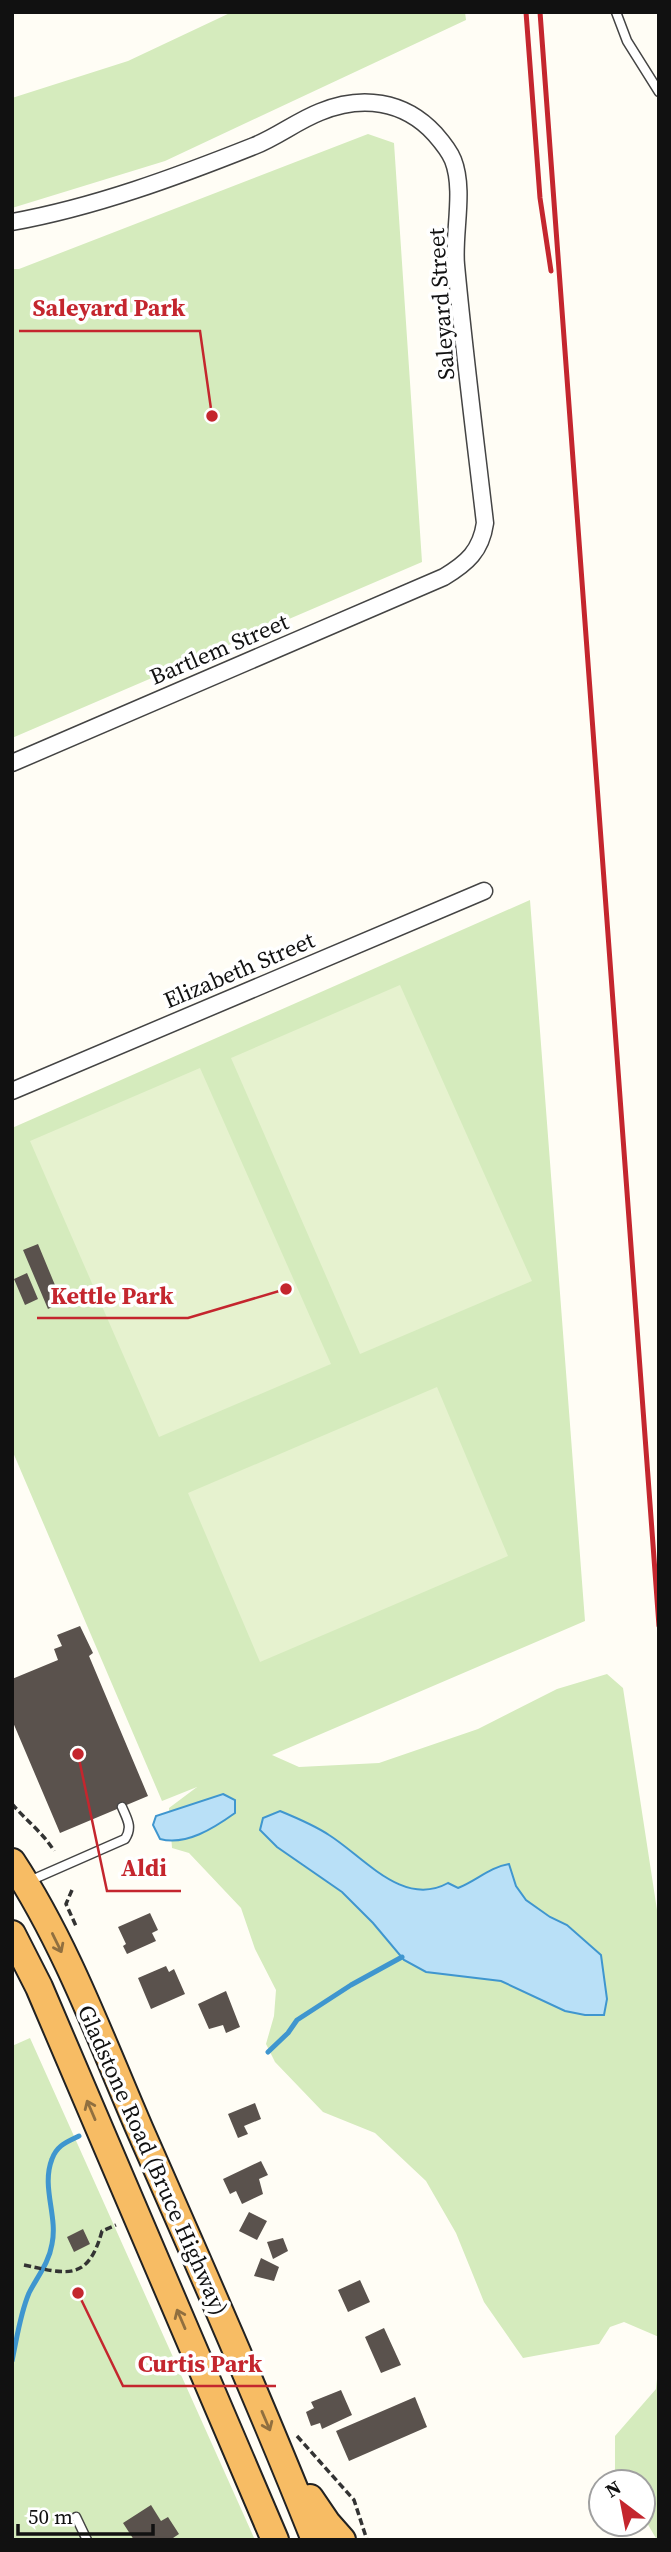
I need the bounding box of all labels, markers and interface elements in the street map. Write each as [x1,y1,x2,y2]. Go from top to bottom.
street label: Saleyard Street [420,226,462,381]
callout: Saleyard Park [19,286,200,331]
text: Saleyard Park [33,291,186,324]
street label: Bartlem Street [145,605,294,693]
street label: Elizabeth Street [159,924,320,1016]
callout: Kettle Park [37,1273,188,1318]
text: Kettle Park [50,1279,174,1312]
callout: Aldi [107,1846,181,1891]
text: Aldi [121,1851,167,1884]
one-way arrow [50,1932,64,1953]
street label: Gladstone Road (Bruce Highway) [70,2000,236,2320]
one-way arrow [84,2100,97,2121]
one-way arrow [174,2309,187,2331]
callout: Curtis Park [123,2341,276,2386]
text: Curtis Park [138,2347,263,2380]
one-way arrow [261,2410,274,2431]
north arrow [587,2468,657,2538]
text: N [600,2474,626,2503]
scale bar [18,2492,152,2536]
text: 50 m [28,2502,73,2531]

